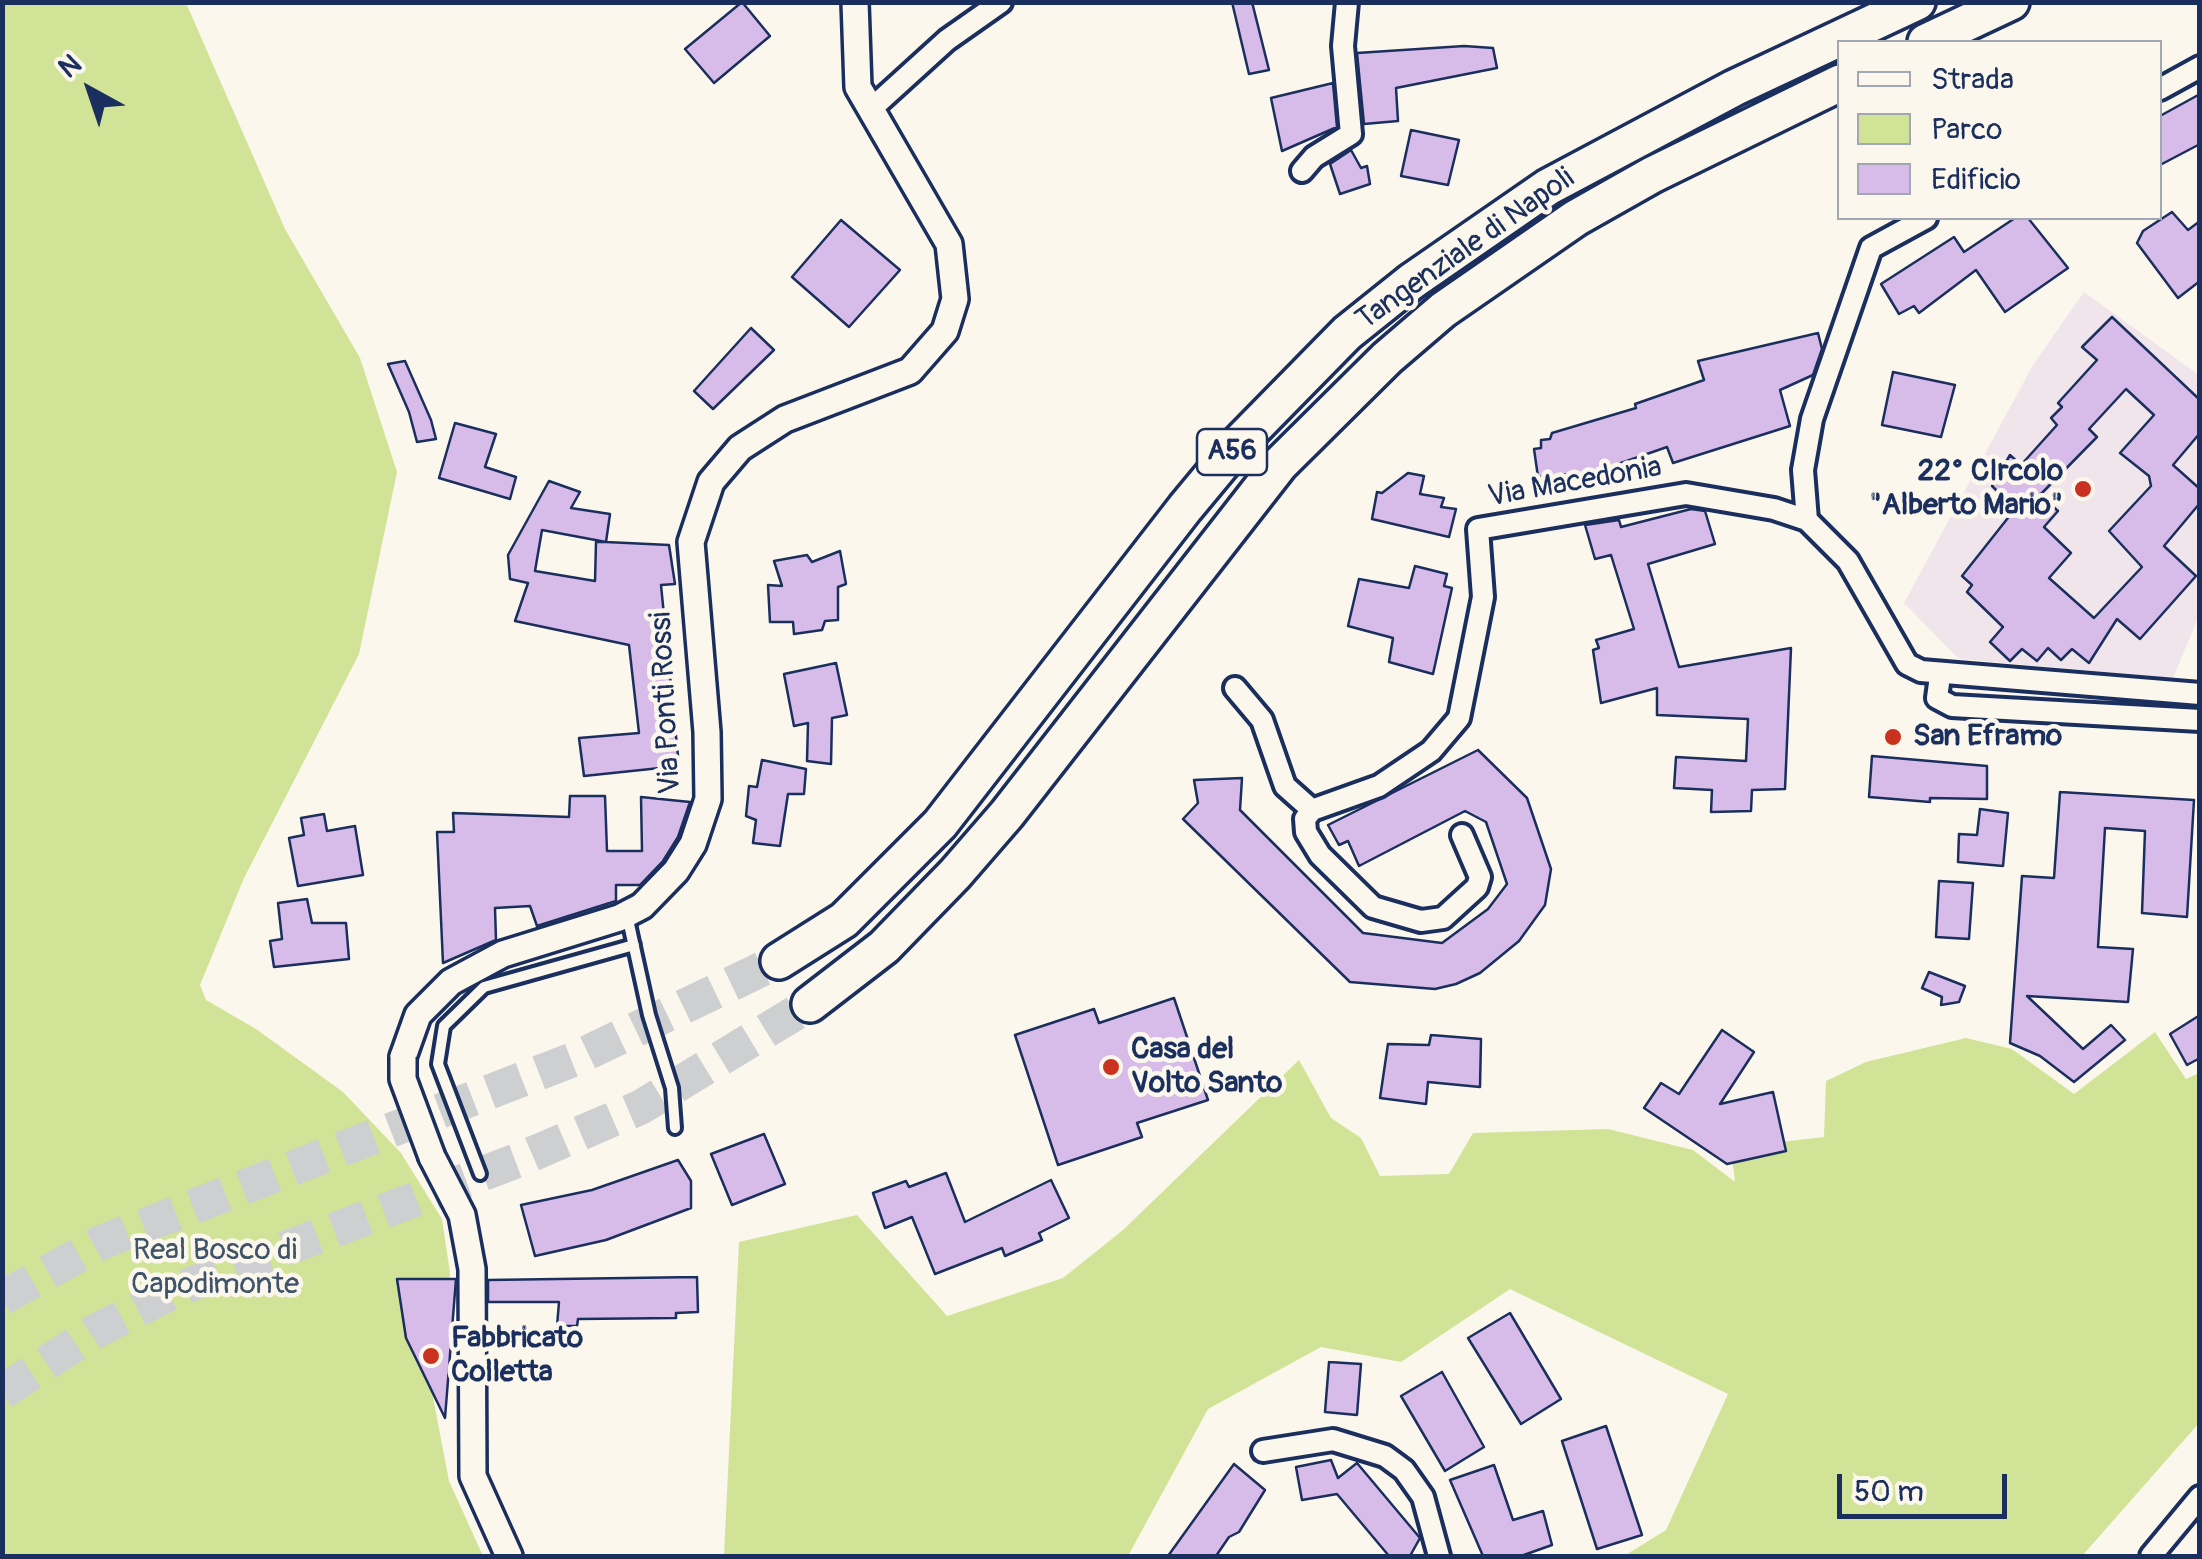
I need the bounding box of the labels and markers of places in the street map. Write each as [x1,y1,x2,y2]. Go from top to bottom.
place label: 22° CIrcolo "Alberto Mario" [1869,454,2063,524]
marker: 22° CIrcolo "Alberto Mario" [2072,478,2094,500]
place label: San Eframo [1913,719,2062,755]
marker: San Eframo [1882,726,1904,748]
place label: Casa del Volto Santo [1131,1032,1282,1102]
marker: Casa del Volto Santo [1100,1056,1122,1078]
place label: Fabbricato Colletta [451,1321,583,1392]
marker: Fabbricato Colletta [420,1345,442,1367]

